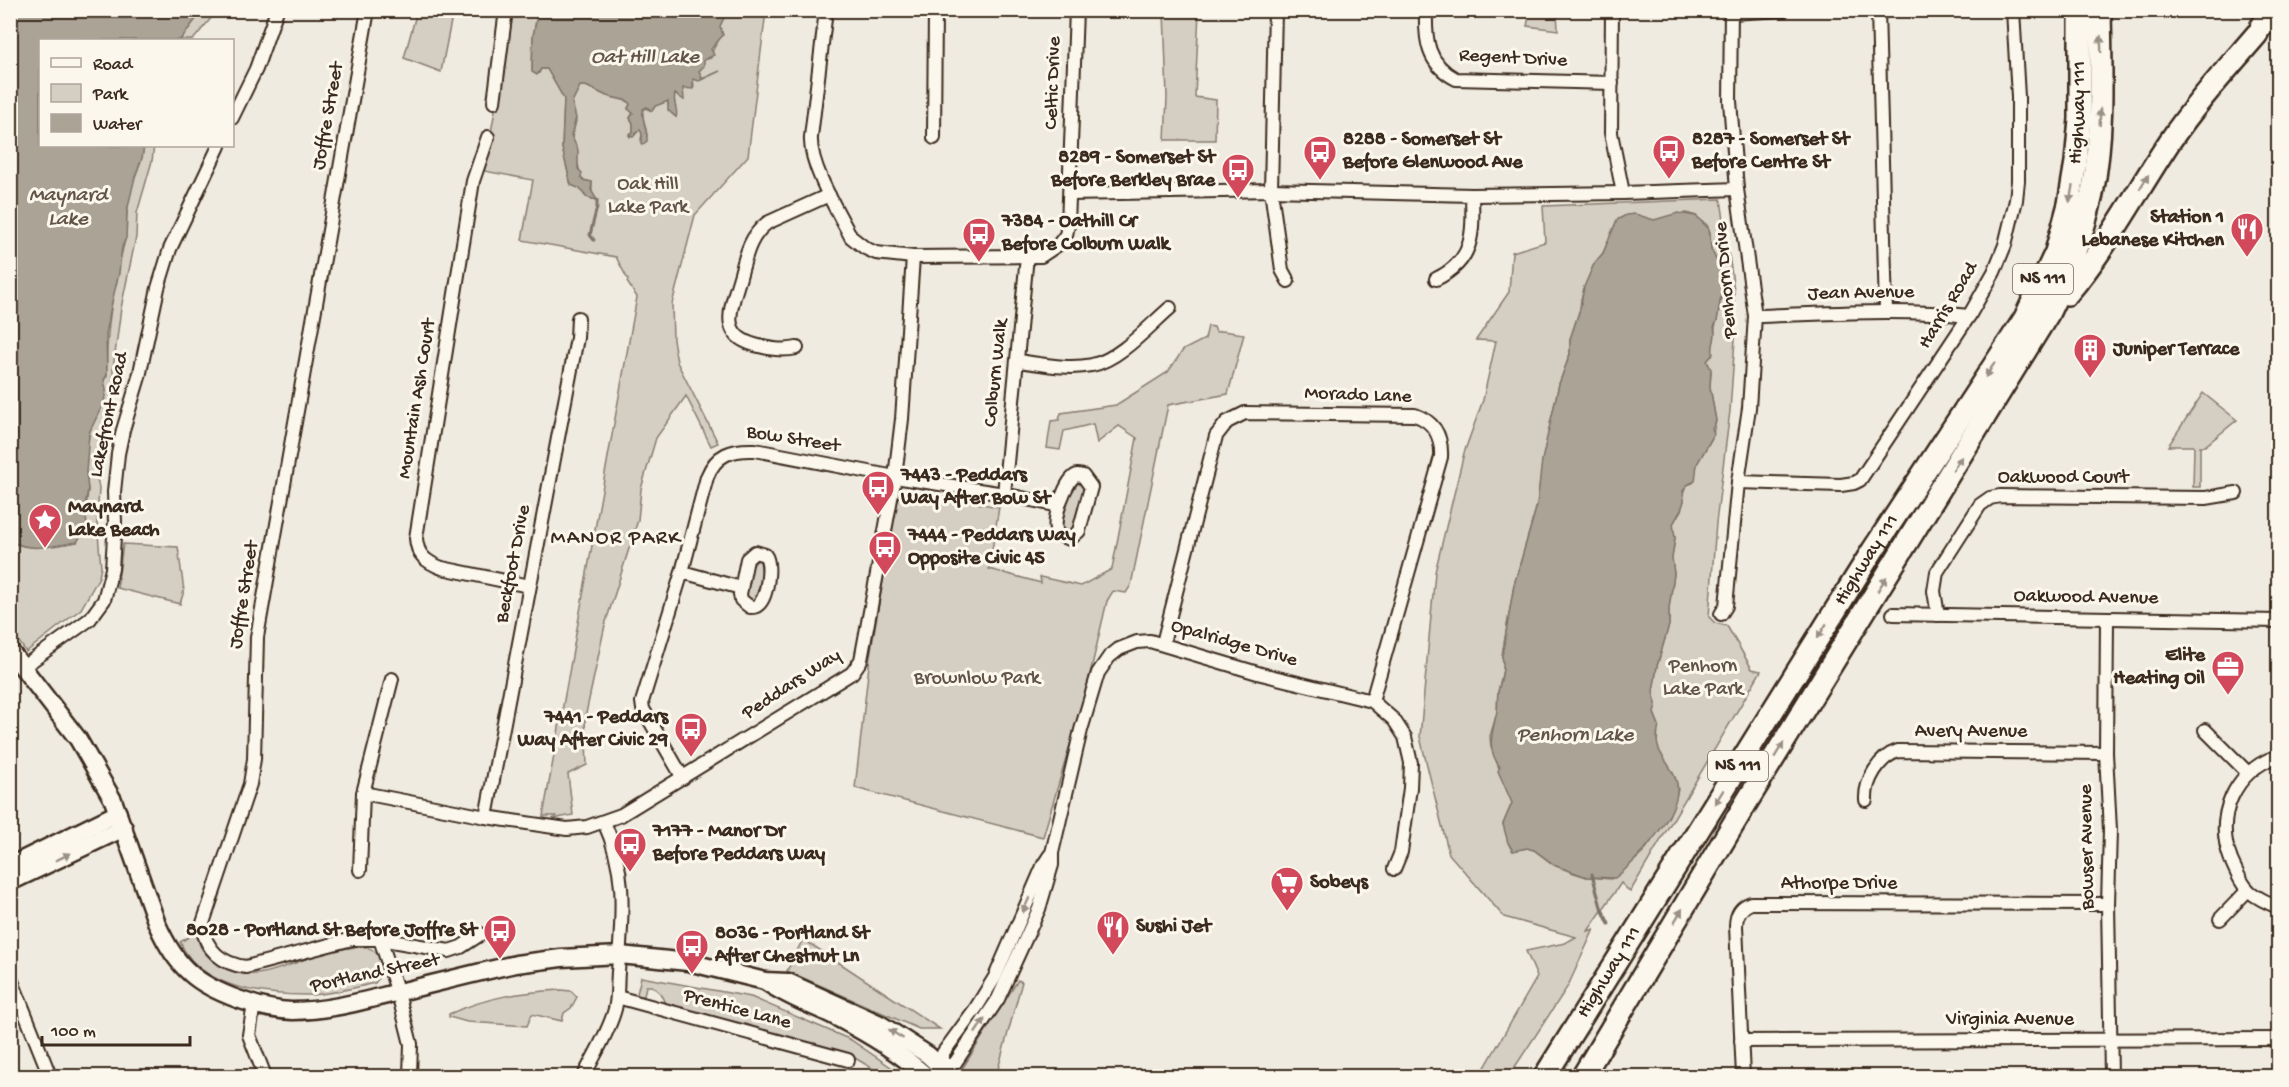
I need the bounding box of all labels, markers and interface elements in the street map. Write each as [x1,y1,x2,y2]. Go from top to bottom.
street label: Celtic Drive [1041,35,1067,130]
one-way arrow [2096,35,2106,54]
legend [39,39,234,147]
street label: Regent Drive [1458,45,1568,73]
water label: Oat Hill Lake [591,46,700,71]
text: Road [93,55,134,76]
street label: Joffre Street [308,59,350,172]
street label: Highway 111 [2064,61,2092,165]
text: Park [92,85,129,106]
one-way arrow [2095,108,2105,127]
text: Water [93,115,143,136]
place label: 8288 - Somerset St Before Glenwood Ave [1342,129,1523,175]
place label: 8287 - Somerset St Before Centre St [1691,129,1851,175]
bus stop icon: 8287 - Somerset St Before Centre St [1651,133,1687,180]
bus stop icon: 8288 - Somerset St Before Glenwood Ave [1302,134,1338,181]
place label: 8289 - Somerset St Before Berkley Brae [1050,147,1217,193]
bus stop icon: 8289 - Somerset St Before Berkley Brae [1220,152,1256,199]
park label: Oak Hill Lake Park [608,174,690,220]
one-way arrow [2139,174,2150,190]
water label: Maynard Lake [29,184,110,233]
one-way arrow [2066,185,2075,204]
place label: Station 1 Lebanese Kitchen [2082,207,2224,253]
place label: 7384 - Oathill Cr Before Colburn Walk [1001,211,1172,257]
restaurant icon: Station 1 Lebanese Kitchen [2229,211,2265,258]
bus stop icon: 7384 - Oathill Cr Before Colburn Walk [961,216,997,263]
street label: Penhorn Drive [1710,220,1744,340]
street label: Harris Road [1914,257,1985,353]
road number: NS 111 [2013,264,2073,294]
street label: Jean Avenue [1808,282,1915,306]
street label: Mountain Ash Court [394,316,442,481]
street label: Colburn Walk [980,316,1014,428]
building icon: Juniper Terrace [2072,332,2108,379]
place label: Juniper Terrace [2112,339,2240,362]
street label: Lakefront Road [86,348,135,480]
one-way arrow [1985,362,1996,378]
street label: Morado Lane [1304,383,1413,409]
street label: Bow Street [744,421,843,459]
one-way arrow [1952,456,1963,472]
place label: 7443 - Peddars Way After Bow St [900,465,1052,511]
street label: Oakwood Court [1998,467,2130,490]
bus stop icon: 7443 - Peddars Way After Bow St [860,469,896,516]
place label: Maynard Lake Beach [68,497,160,543]
place icon: Maynard Lake Beach [27,502,63,549]
street label: Beckfoot Drive [491,502,537,626]
street label: Highway 111 [1830,510,1904,610]
place label: 7444 - Peddars Way Opposite Civic 45 [907,525,1076,571]
district label: MANOR PARK [551,527,682,552]
bus stop icon: 7444 - Peddars Way Opposite Civic 45 [867,529,903,576]
street label: Joffre Street [225,538,265,650]
one-way arrow [1877,576,1888,592]
street label: Oakwood Avenue [2013,585,2159,611]
street label: Opalridge Drive [1168,615,1301,673]
one-way arrow [1816,623,1827,639]
street label: Peddars Way [737,644,846,726]
place label: Elite Heating Oil [2113,645,2206,691]
office icon: Elite Heating Oil [2210,649,2246,696]
park label: Penhorn Lake Park [1663,656,1745,702]
park label: Brownlow Park [913,668,1042,691]
place label: 7441 - Peddars Way After Civic 29 [516,707,670,753]
bus stop icon: 7441 - Peddars Way After Civic 29 [673,711,709,758]
street label: Avery Avenue [1915,721,2028,744]
water label: Penhorn Lake [1517,724,1634,749]
one-way arrow [1774,741,1785,758]
road number: NS 111 [1708,751,1768,781]
street label: Bowser Avenue [2075,783,2101,911]
one-way arrow [1713,789,1724,805]
place label: 7177 - Manor Dr Before Peddars Way [652,821,825,867]
bus stop icon: 7177 - Manor Dr Before Peddars Way [612,826,648,873]
one-way arrow [55,852,72,861]
supermarket icon: Sobeys [1269,865,1305,912]
place label: Sobeys [1310,872,1369,895]
street label: Athorpe Drive [1781,873,1898,896]
one-way arrow [1021,896,1031,914]
one-way arrow [1672,908,1683,924]
restaurant icon: Sushi Jet [1095,909,1131,956]
bus stop icon: 8028 - Portland St Before Joffre St [482,913,518,960]
place label: Sushi Jet [1136,916,1213,939]
place label: 8028 - Portland St Before Joffre St [186,920,479,943]
place label: 8036 - Portland St After Chestnut Ln [714,923,871,969]
street label: Highway 111 [1572,923,1647,1022]
bus stop icon: 8036 - Portland St After Chestnut Ln [674,928,710,975]
street label: Portland Street [307,949,443,999]
street label: Prentice Lane [680,984,794,1036]
scale bar [42,1009,190,1047]
street label: Virginia Avenue [1945,1009,2075,1032]
one-way arrow [974,1018,986,1034]
text: 100 m [50,1022,96,1043]
one-way arrow [888,1029,904,1040]

